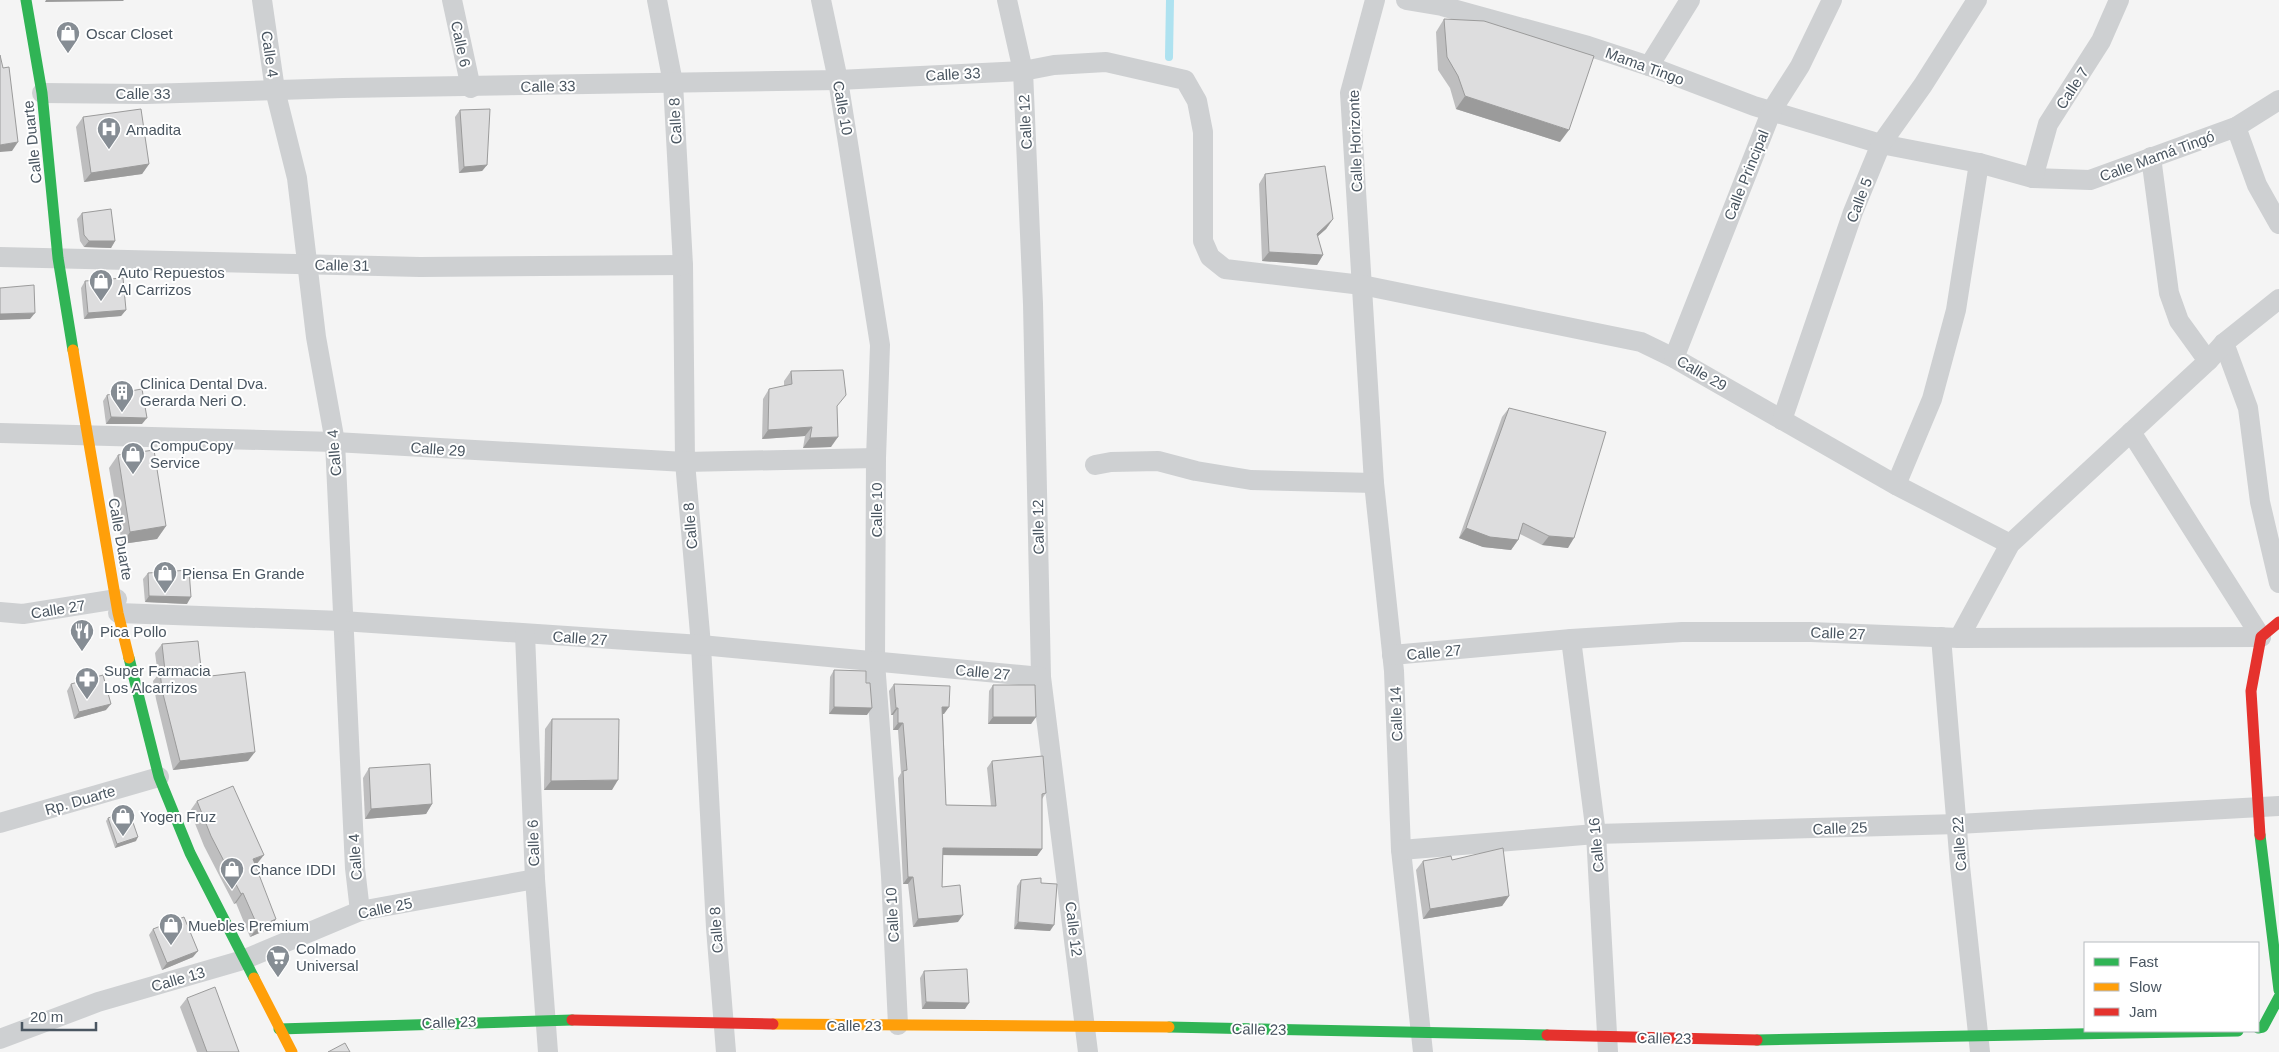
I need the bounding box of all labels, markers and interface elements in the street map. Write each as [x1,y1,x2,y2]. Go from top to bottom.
street label: Calle 6 [448,19,474,69]
shop icon: Oscar Closet [55,20,81,54]
place label: Oscar Closet [86,25,174,42]
street label: Calle 4 [258,30,282,78]
street label: Mama Tingo [1603,44,1687,88]
street label: Calle 33 [925,64,981,84]
street label: Calle 7 [2052,64,2092,112]
street label: Calle 33 [520,77,576,95]
street label: Calle 10 [830,79,856,137]
street label: Calle 33 [115,85,171,102]
street label: Calle Horizonte [1345,89,1365,193]
street label: Calle 12 [1015,94,1035,150]
street label: Calle 8 [665,97,685,145]
street label: Calle Duarte [19,100,45,184]
hospital icon: Amadita [96,116,122,150]
place label: Amadita [126,121,182,138]
street label: Calle Principal [1720,127,1772,223]
street label: Calle Mamá Tingó [2097,127,2217,185]
street label: Calle 5 [1843,175,1875,225]
street label: Calle 31 [314,256,370,274]
place label: Auto Repuestos Al Carrizos [118,264,225,298]
shop icon: Auto Repuestos Al Carrizos [88,268,114,302]
street label: Calle 29 [1674,352,1730,394]
place label: Clinica Dental Dva. Gerarda Neri O. [140,375,268,409]
building icon: Clinica Dental Dva. Gerarda Neri O. [109,379,135,413]
street label: Calle 4 [323,429,345,477]
place label: CompuCopy Service [150,437,234,471]
street label: Calle 29 [410,439,466,459]
shop icon: CompuCopy Service [120,441,146,475]
street label: Calle 10 [868,482,885,538]
street label: Calle Duarte [105,496,137,582]
street label: Calle 12 [1029,499,1047,555]
street label: Calle 8 [679,502,701,550]
shop icon: Piensa En Grande [152,560,178,594]
place label: Piensa En Grande [182,565,305,582]
street label: Calle 27 [29,596,87,622]
restaurant icon: Pica Pollo [69,618,95,652]
place label: Pica Pollo [100,623,167,640]
street label: Calle 27 [1810,624,1866,642]
street label: Calle 27 [552,628,608,648]
street label: Calle 27 [1406,641,1462,663]
street label: Calle 27 [955,661,1011,683]
place label: Super Farmacia Los Alcarrizos [104,662,211,696]
pharmacy icon: Super Farmacia Los Alcarrizos [74,666,100,700]
street label: Calle 14 [1387,686,1405,742]
street label: Rp. Duarte [43,782,117,818]
shop icon: Yogen Fruz [110,803,136,837]
place label: Yogen Fruz [140,808,216,825]
street label: Calle 22 [1949,816,1969,872]
street label: Calle 16 [1585,817,1607,873]
street label: Calle 6 [524,819,542,867]
street label: Calle 25 [1812,819,1868,837]
street label: Calle 4 [345,833,365,881]
shop icon: Chance IDDI [219,856,245,890]
place label: Chance IDDI [250,861,336,878]
street label: Calle 10 [882,887,902,943]
street label: Calle 25 [356,894,414,922]
street label: Calle 12 [1062,901,1086,957]
street label: Calle 8 [706,906,726,954]
shop icon: Muebles Premium [158,912,184,946]
place label: Muebles Premium [188,917,309,934]
place label: Colmado Universal [296,940,359,974]
legend [2084,942,2259,1032]
supermarket icon: Colmado Universal [265,944,291,978]
text: Fast [2129,953,2159,970]
street label: Calle 13 [149,963,207,995]
text: Slow [2129,978,2162,995]
scale bar [22,1000,96,1032]
text: Jam [2129,1003,2157,1020]
text: 20 m [30,1008,63,1025]
street label: Calle 23 [421,1013,477,1031]
street label: Calle 23 [826,1017,882,1034]
street label: Calle 23 [1231,1020,1287,1038]
street label: Calle 23 [1636,1029,1692,1047]

